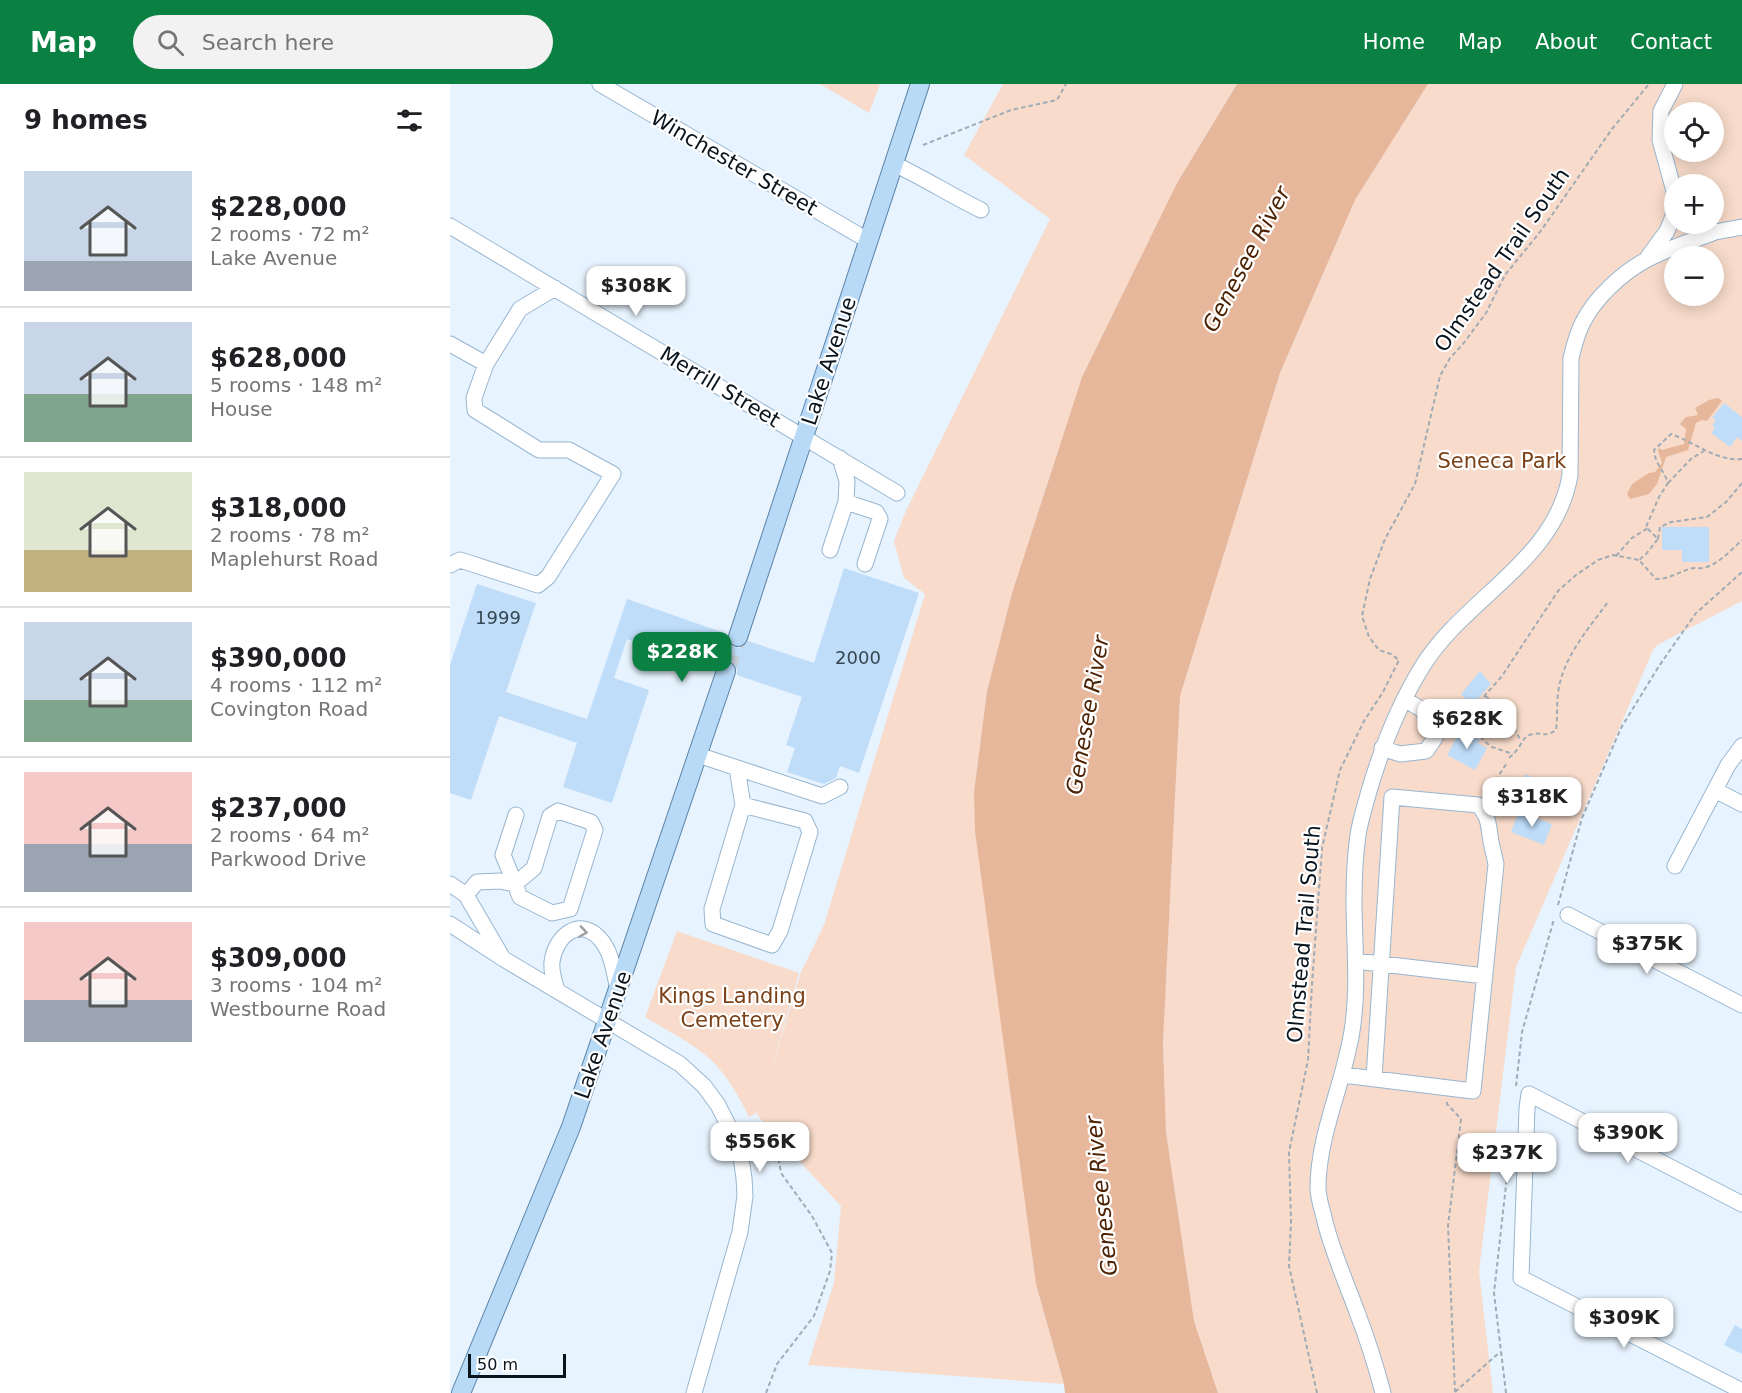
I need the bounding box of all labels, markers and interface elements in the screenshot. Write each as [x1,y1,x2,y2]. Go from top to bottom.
search box [133,15,553,69]
text: Map [30,26,97,59]
icon: search [154,26,187,59]
text: Search here [202,30,334,55]
text: Home [1363,30,1425,54]
text: Map [1458,30,1502,54]
text: About [1535,30,1597,54]
text: Contact [1630,30,1712,54]
map controls [1664,102,1724,306]
button: locate [1664,102,1724,162]
icon: filters [393,104,426,137]
text: 9 homes [24,105,148,135]
street label: Winchester Street [646,105,822,221]
street label: Olmstead Trail South [1430,164,1574,356]
button: + [1664,174,1724,234]
water label: Genesee River [1198,181,1296,336]
text: $228,000 [210,192,347,222]
icon: home [72,195,144,267]
text: 2 rooms · 72 m² [210,222,370,246]
text: Lake Avenue [210,246,337,270]
button: − [1664,246,1724,306]
pin: $308K [594,266,678,317]
text: $308K [600,273,672,297]
street label: Lake Avenue [797,294,861,428]
street label: Merrill Street [656,342,784,432]
text: $628,000 [210,343,347,373]
icon: home [72,346,144,418]
text: 5 rooms · 148 m² [210,373,382,397]
text: House [210,397,273,421]
park label: Seneca Park [1438,449,1567,473]
text: $318,000 [210,493,347,523]
icon: home [72,496,144,568]
text: 2 rooms · 78 m² [210,523,370,547]
text: Maplehurst Road [210,547,378,571]
house number: 1999 [475,607,521,628]
pin: $228K [640,632,724,683]
water label: Genesee River [1061,632,1114,796]
text: $228K [646,639,718,663]
text: $390,000 [210,643,347,673]
icon: home [72,646,144,718]
house number: 2000 [835,647,881,668]
text: 4 rooms · 112 m² [210,673,382,697]
text: Covington Road [210,697,368,721]
pin: $628K [1425,699,1509,750]
text: $628K [1431,706,1503,730]
pin: $318K [1490,777,1574,828]
text: $318K [1496,784,1568,808]
text: $237,000 [210,793,347,823]
icon: home [72,796,144,868]
text: 2 rooms · 64 m² [210,823,370,847]
street label: Olmstead Trail South [1283,824,1325,1044]
text: Parkwood Drive [210,847,366,871]
pin: $375K [1605,924,1689,975]
one-way arrow [578,925,588,937]
text: $375K [1611,931,1683,955]
text: $309,000 [210,943,347,973]
icon: home [72,946,144,1018]
street label: Lake Avenue [570,968,636,1102]
text: 3 rooms · 104 m² [210,973,382,997]
park label: Kings Landing Cemetery [658,984,806,1032]
text: Westbourne Road [210,997,386,1021]
water label: Genesee River [1080,1113,1122,1277]
pin: $390K [1586,1113,1670,1164]
text: $390K [1592,1120,1664,1144]
pin: $556K [718,1122,802,1173]
text: $556K [724,1129,796,1153]
pin: $237K [1465,1133,1549,1184]
text: $237K [1471,1140,1543,1164]
pin: $309K [1582,1298,1666,1349]
text: $309K [1588,1305,1660,1329]
scale bar [468,1351,566,1378]
text: 50 m [477,1355,518,1374]

